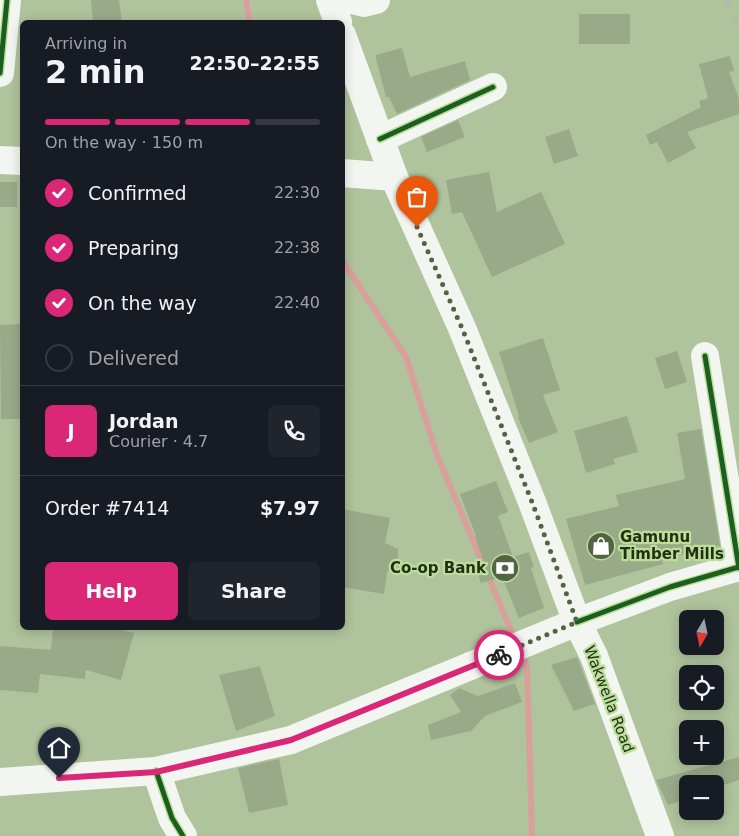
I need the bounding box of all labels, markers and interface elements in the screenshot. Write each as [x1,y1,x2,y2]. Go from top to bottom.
text: Arriving in [45,34,127,53]
text: 22:50–22:55 [190,52,320,74]
text: 2 min [45,53,146,91]
text: On the way · 150 m [45,133,203,152]
pin [396,176,438,227]
icon: check [45,179,73,207]
text: Confirmed [88,182,187,204]
text: 22:30 [274,183,320,202]
icon: bag [403,183,431,211]
icon: check [45,234,73,262]
text: Preparing [88,237,179,259]
text: 22:38 [274,238,320,257]
icon: check [45,289,73,317]
text: On the way [88,292,197,314]
text: 22:40 [274,293,320,312]
text: Delivered [88,347,179,369]
button: phone [268,405,320,457]
text: Jordan [109,410,178,432]
text: J [67,420,75,442]
text: Courier · 4.7 [109,432,208,451]
text: Order #7414 [45,497,169,519]
text: $7.97 [260,497,320,519]
place label: Gamunu Timber Mills [620,528,724,563]
shop icon: Gamunu Timber Mills [586,531,616,561]
bank icon: Co-op Bank [490,553,520,583]
place label: Co-op Bank [390,559,487,577]
button: Help [45,562,178,620]
button: Share [188,562,320,620]
north arrow [679,610,724,655]
map controls [679,610,724,820]
courier [474,630,524,680]
icon: bike [485,641,513,669]
street label: Wakwella Road [580,643,638,755]
button: locate [679,665,724,710]
button: + [679,720,724,765]
pin [38,727,80,778]
icon: home [45,734,73,762]
button: − [679,775,724,820]

